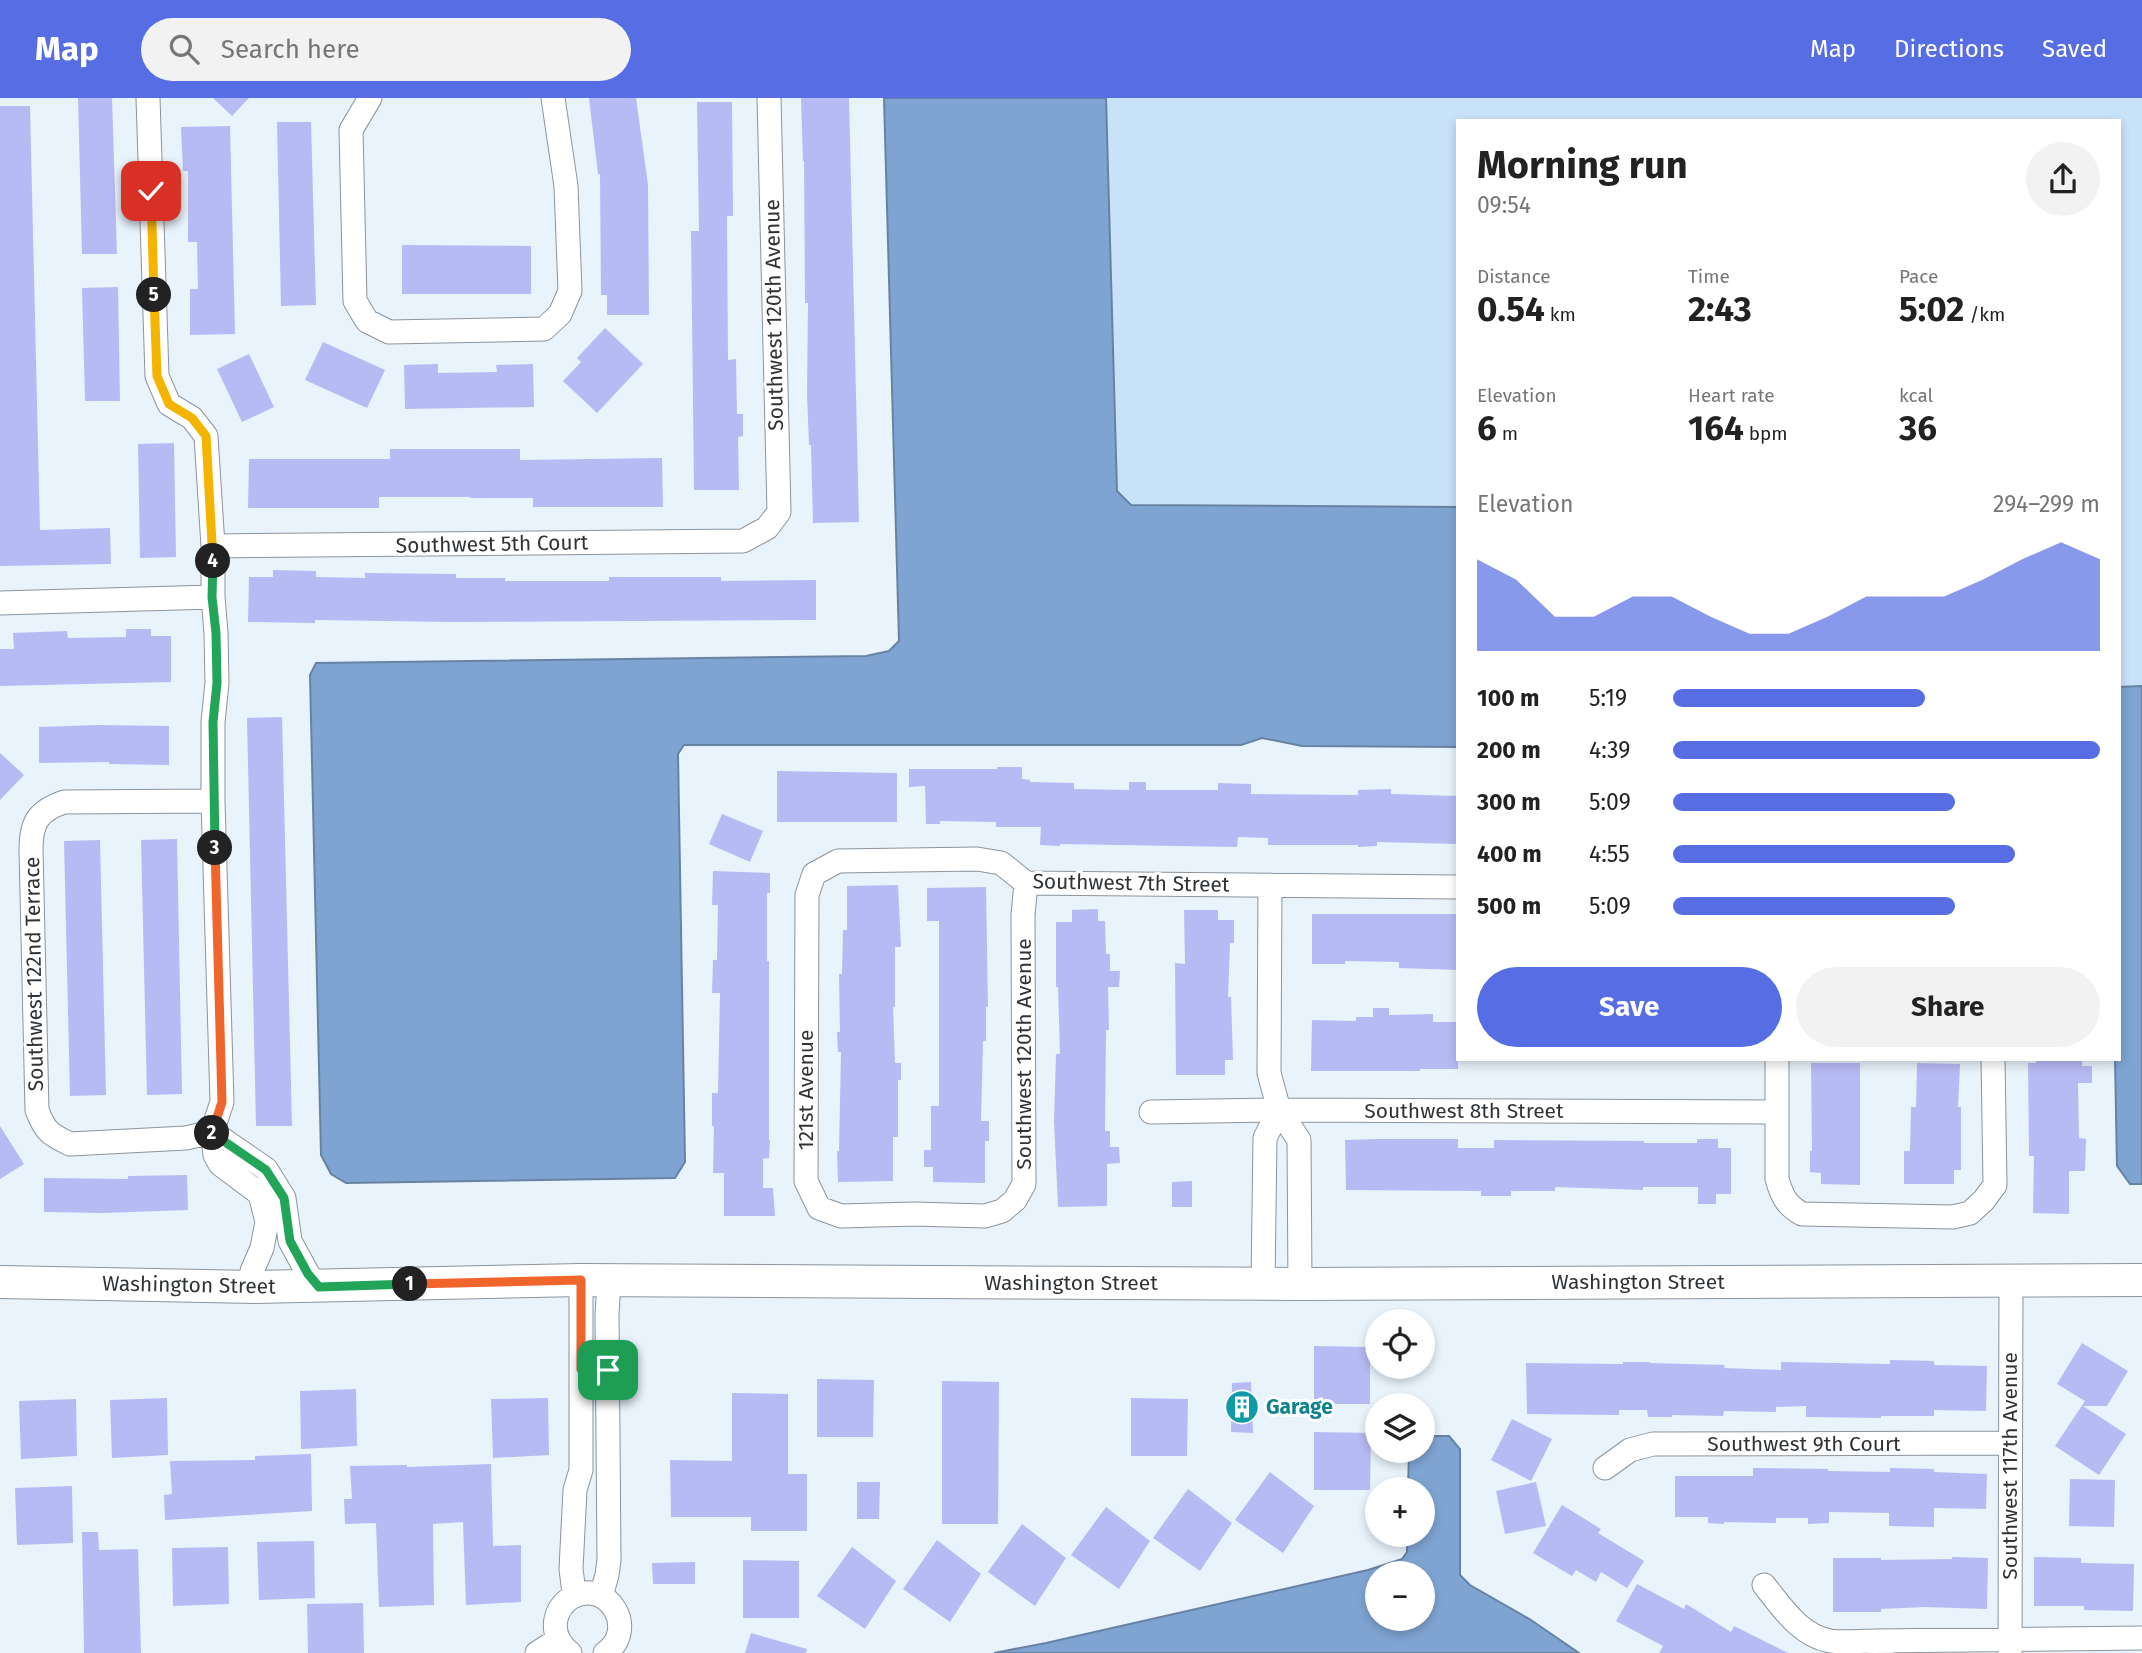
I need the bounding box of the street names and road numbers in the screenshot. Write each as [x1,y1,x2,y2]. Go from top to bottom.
street label: Southwest 120th Avenue [759,199,789,431]
street label: Southwest 5th Court [395,529,589,559]
street label: Southwest 122nd Terrace [19,856,49,1092]
street label: Southwest 7th Street [1032,868,1230,898]
street label: Southwest 120th Avenue [1011,938,1037,1170]
street label: 121st Avenue [793,1030,819,1150]
street label: Southwest 8th Street [1364,1098,1564,1124]
street label: Washington Street [1551,1269,1725,1295]
street label: Washington Street [102,1270,276,1300]
street label: Washington Street [984,1270,1158,1296]
street label: Southwest 117th Avenue [1997,1352,2023,1580]
street label: Southwest 9th Court [1707,1431,1901,1457]

